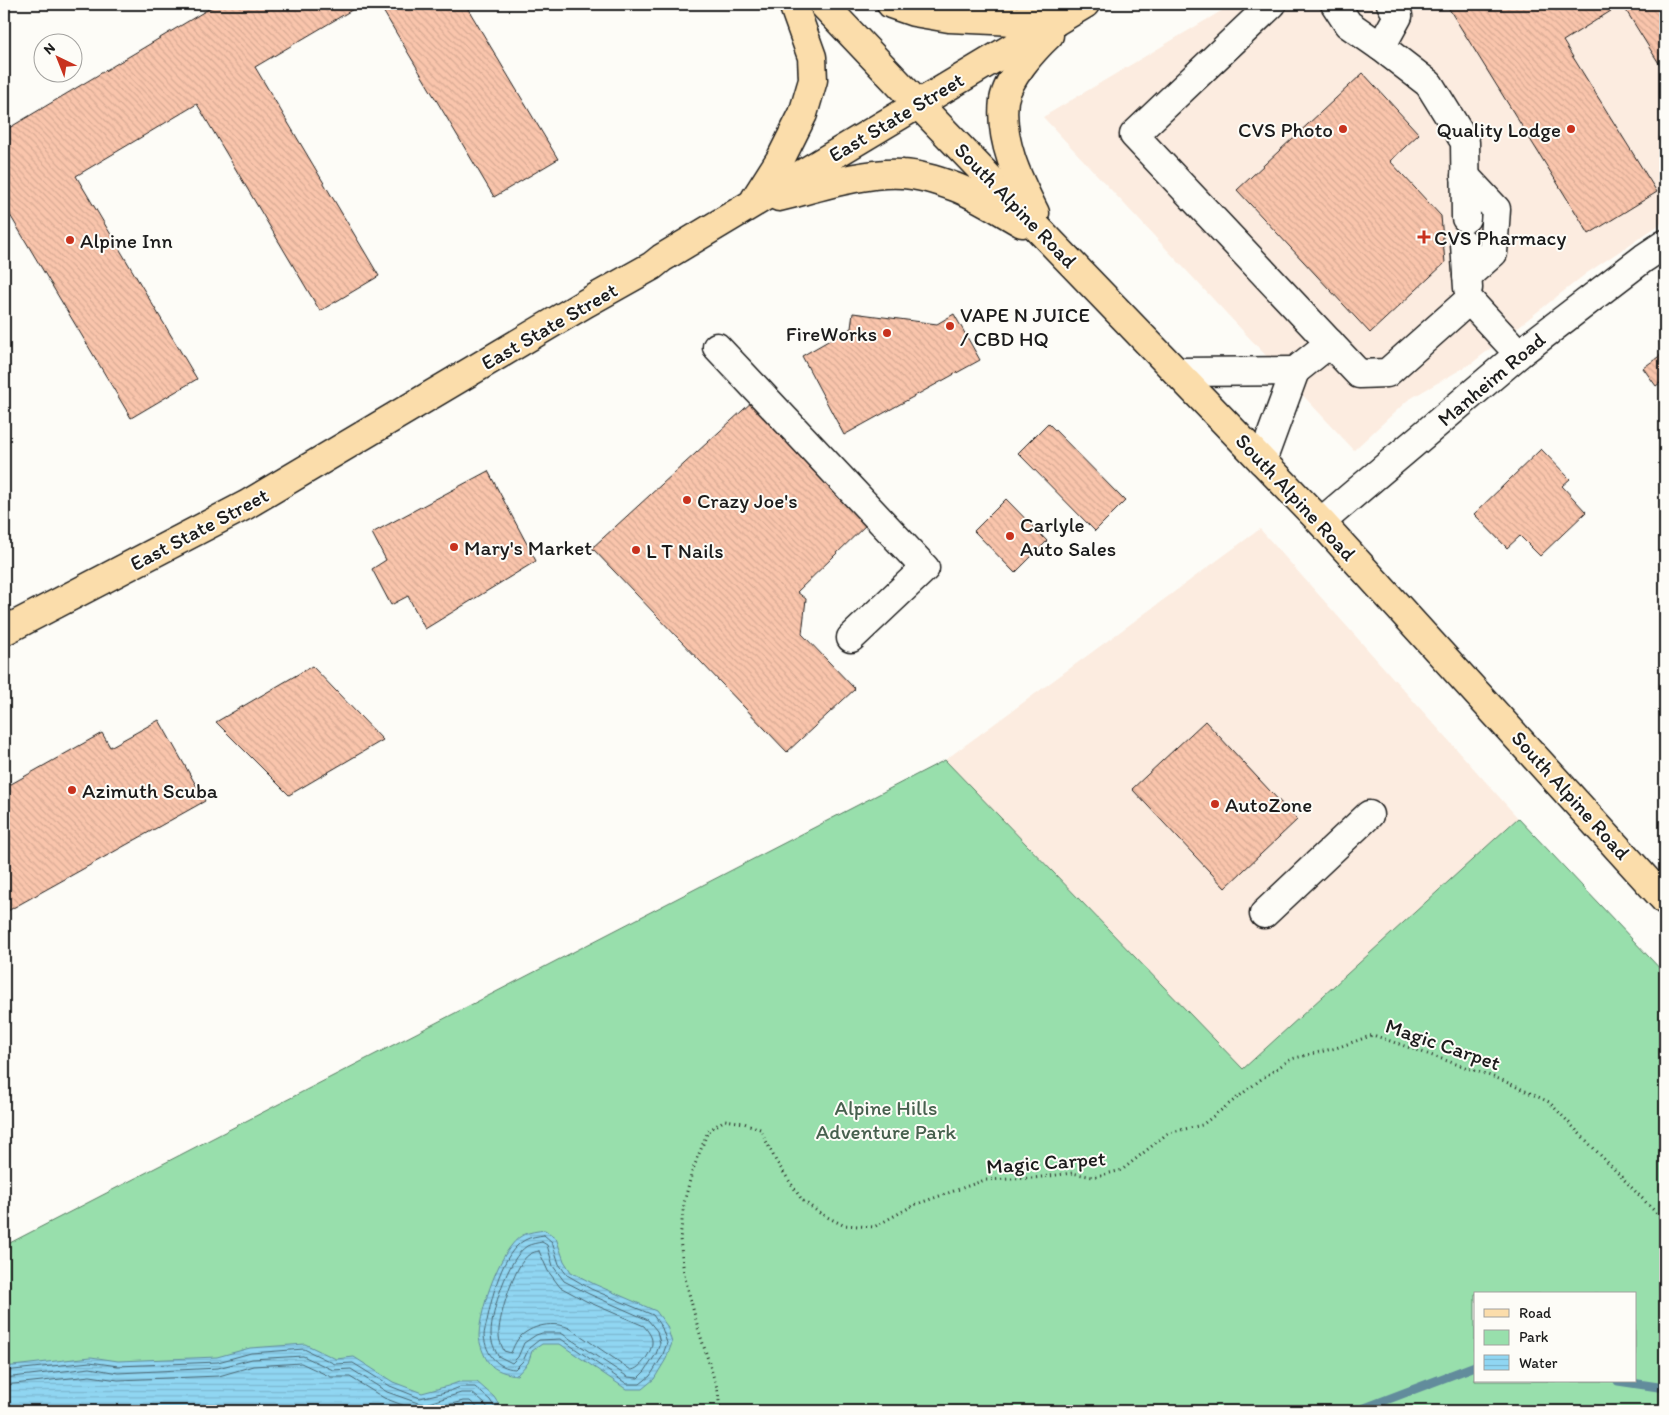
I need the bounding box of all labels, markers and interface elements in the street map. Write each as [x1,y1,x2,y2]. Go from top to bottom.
north arrow [32,32,82,82]
text: N [40,39,59,58]
street label: East State Street [824,67,968,167]
place label: CVS Photo [1238,117,1333,142]
place label: Quality Lodge [1436,117,1561,142]
marker: CVS Photo [1337,123,1349,135]
marker: Quality Lodge [1565,123,1577,135]
street label: South Alpine Road [950,137,1083,273]
place label: CVS Pharmacy [1434,225,1566,250]
place label: Alpine Inn [80,228,173,253]
marker: CVS Pharmacy [1418,231,1430,243]
marker: Alpine Inn [64,234,76,246]
street label: East State Street [476,277,622,375]
place label: VAPE N JUICE / CBD HQ [960,302,1090,351]
marker: VAPE N JUICE / CBD HQ [944,320,956,332]
place label: FireWorks [786,321,877,346]
street label: Manheim Road [1432,326,1550,431]
marker: FireWorks [881,327,893,339]
street label: South Alpine Road [1231,428,1362,566]
street label: East State Street [126,482,273,576]
place label: Crazy Joe's [697,488,798,513]
marker: Crazy Joe's [681,494,693,506]
place label: Carlyle Auto Sales [1020,512,1116,561]
marker: Carlyle Auto Sales [1004,530,1016,542]
place label: Mary's Market [464,535,592,560]
place label: L T Nails [646,538,724,563]
marker: Mary's Market [448,541,460,553]
marker: L T Nails [630,544,642,556]
street label: South Alpine Road [1507,725,1636,865]
place label: Azimuth Scuba [82,778,218,803]
marker: Azimuth Scuba [66,784,78,796]
place label: AutoZone [1225,792,1312,817]
marker: AutoZone [1209,798,1221,810]
street label: Magic Carpet [1382,1013,1504,1075]
park label: Alpine Hills Adventure Park [816,1095,956,1144]
street label: Magic Carpet [985,1145,1107,1179]
legend [1474,1292,1636,1382]
text: Road [1519,1304,1552,1322]
text: Park [1519,1328,1549,1346]
text: Water [1519,1354,1558,1372]

